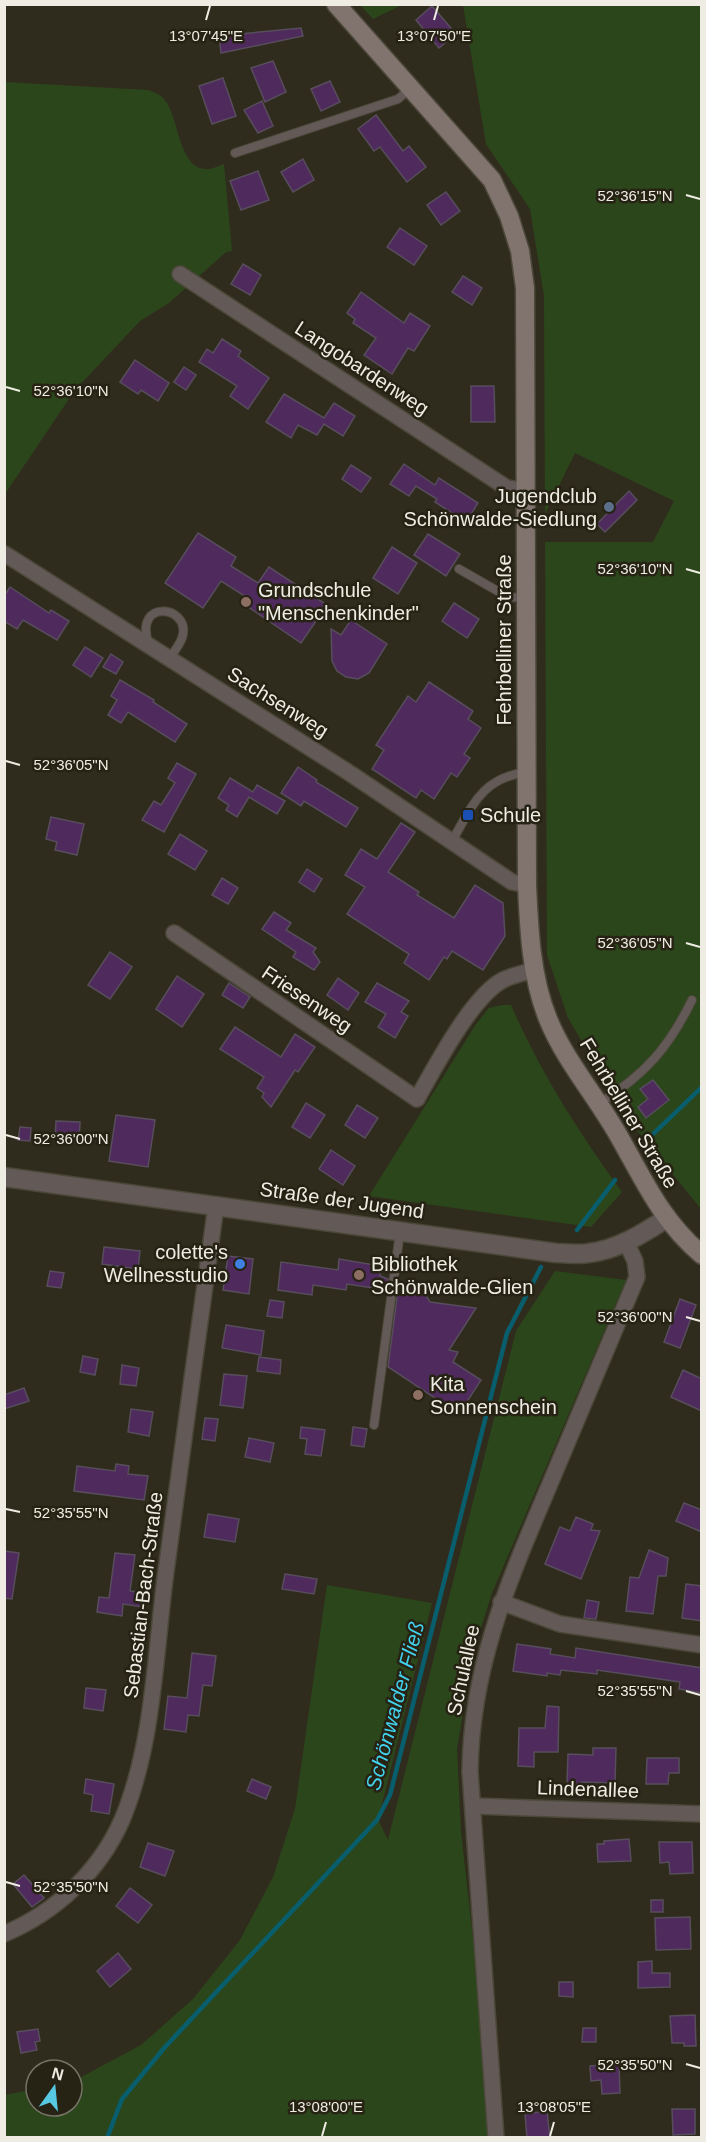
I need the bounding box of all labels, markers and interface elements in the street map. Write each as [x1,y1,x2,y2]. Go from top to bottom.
text: 13°07'45"E [169,27,243,44]
text: 13°07'50"E [397,27,471,44]
text: 52°36'15"N [597,187,673,204]
street label: Langobardenweg [291,317,433,419]
text: 52°36'10"N [33,382,109,399]
place label: Jugendclub Schönwalde-Siedlung [404,485,597,530]
marker: Jugendclub Schönwalde-Siedlung [602,500,616,514]
street label: Fehrbelliner Straße [493,554,515,726]
text: 52°36'10"N [597,560,673,577]
place label: Grundschule "Menschenkinder" [258,579,419,624]
marker: Grundschule "Menschenkinder" [239,595,253,609]
street label: Sachsenweg [224,662,332,742]
text: 52°36'05"N [33,756,109,773]
place label: Schule [480,804,541,826]
marker: Schule [461,808,475,822]
text: 52°36'05"N [597,934,673,951]
street label: Friesenweg [258,961,356,1037]
street label: Fehrbelliner Straße [575,1034,683,1192]
text: 52°36'00"N [33,1130,109,1147]
street label: Straße der Jugend [258,1178,426,1222]
place label: colette's Wellnesstudio [104,1241,228,1286]
place label: Bibliothek Schönwalde-Glien [371,1253,533,1298]
marker: colette's Wellnesstudio [233,1257,247,1271]
marker: Bibliothek Schönwalde-Glien [352,1268,366,1282]
text: 52°36'00"N [597,1308,673,1325]
place label: Kita Sonnenschein [430,1373,557,1418]
marker: Kita Sonnenschein [411,1388,425,1402]
street label: Sebastian-Bach-Straße [119,1490,167,1700]
text: 52°35'55"N [33,1504,109,1521]
water label: Schönwalder Fließ [361,1619,428,1793]
street label: Schulallee [443,1623,483,1717]
text: 52°35'55"N [597,1682,673,1699]
street label: Lindenallee [536,1776,640,1802]
text: 52°35'50"N [33,1878,109,1895]
text: 52°35'50"N [597,2056,673,2073]
north arrow [24,2058,84,2118]
text: N [50,2064,66,2084]
text: 13°08'00"E [289,2098,363,2115]
text: 13°08'05"E [517,2098,591,2115]

